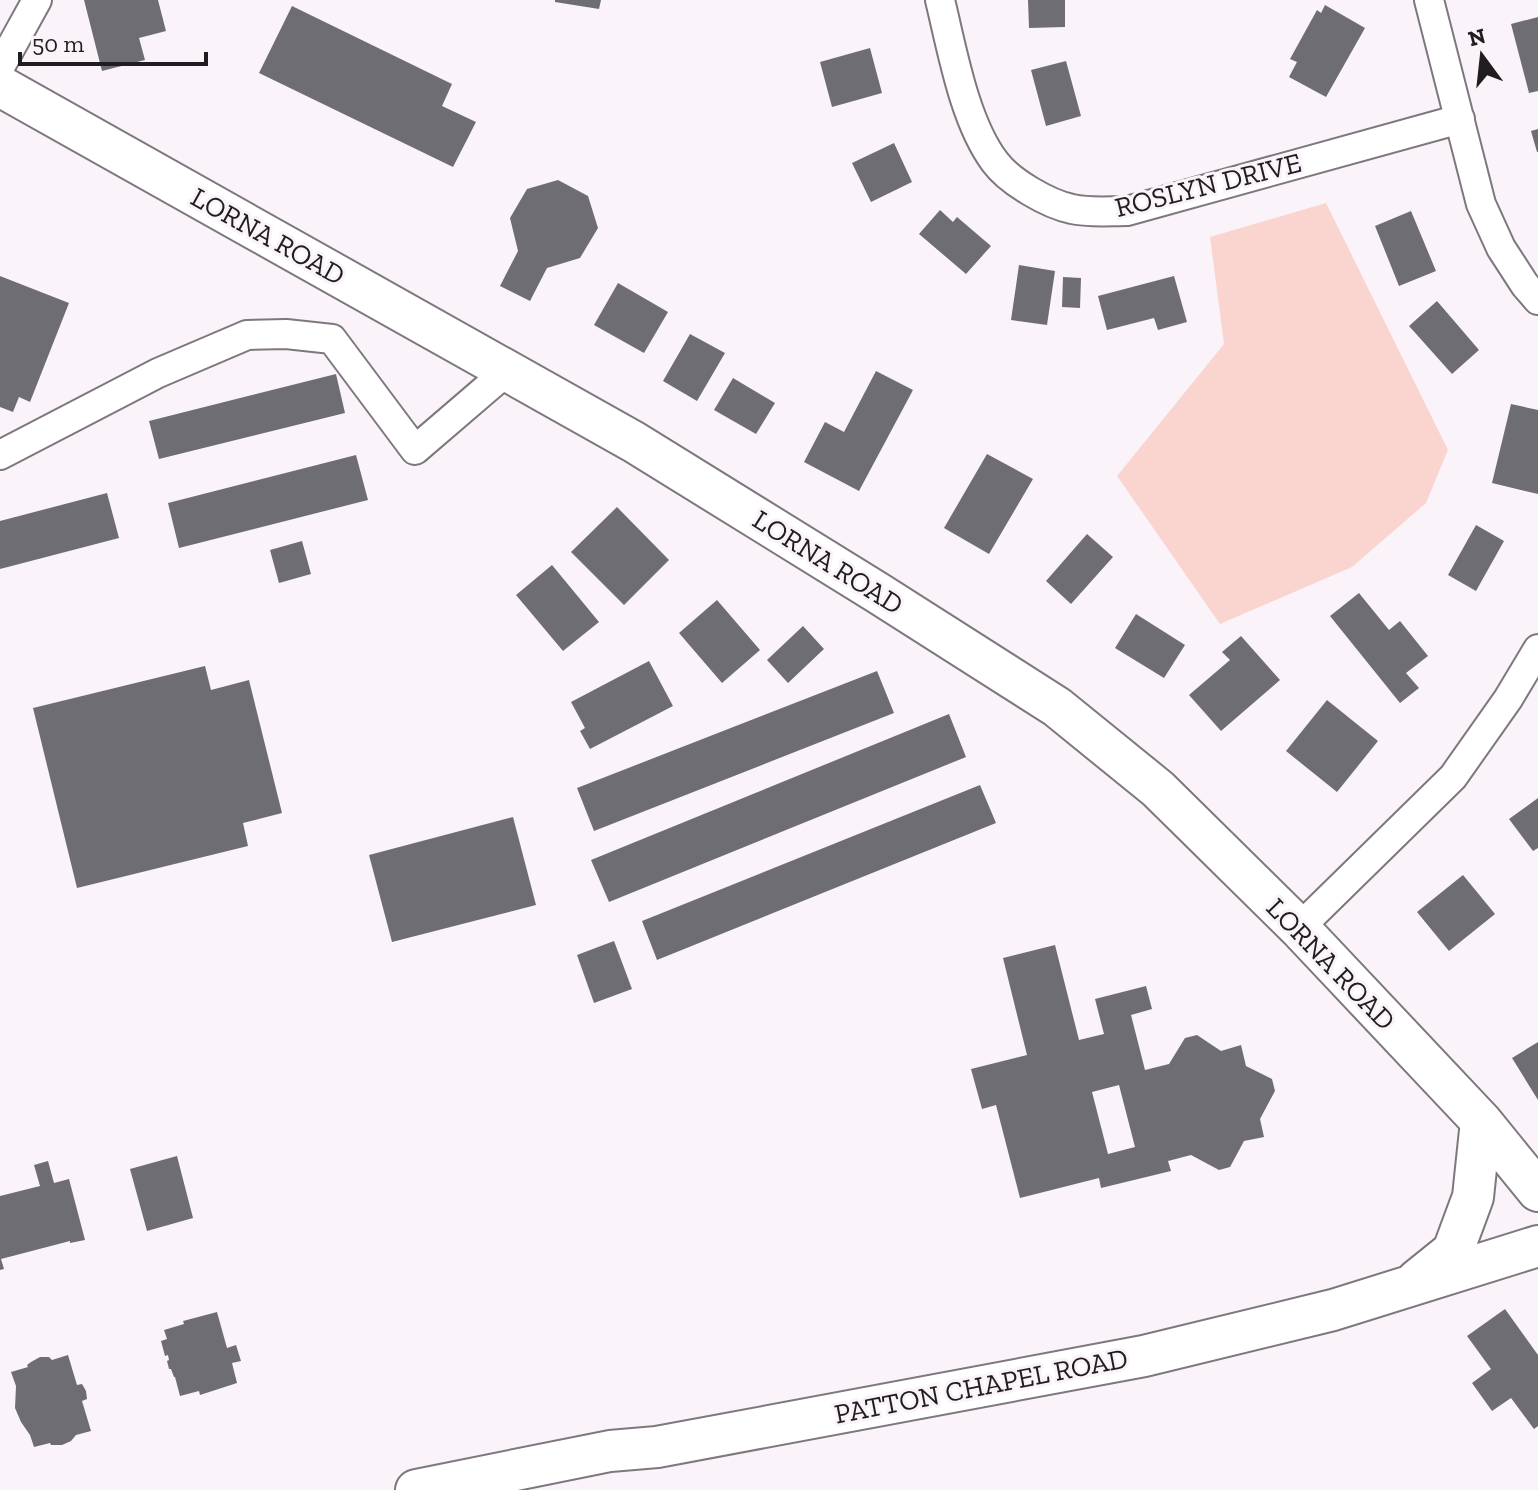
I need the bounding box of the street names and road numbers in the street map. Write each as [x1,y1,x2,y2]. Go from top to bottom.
street label: ROSLYN DRIVE [1111,146,1305,224]
street label: LORNA ROAD [185,180,351,292]
street label: LORNA ROAD [747,503,909,621]
street label: LORNA ROAD [1260,891,1402,1037]
street label: PATTON CHAPEL ROAD [832,1341,1130,1431]

